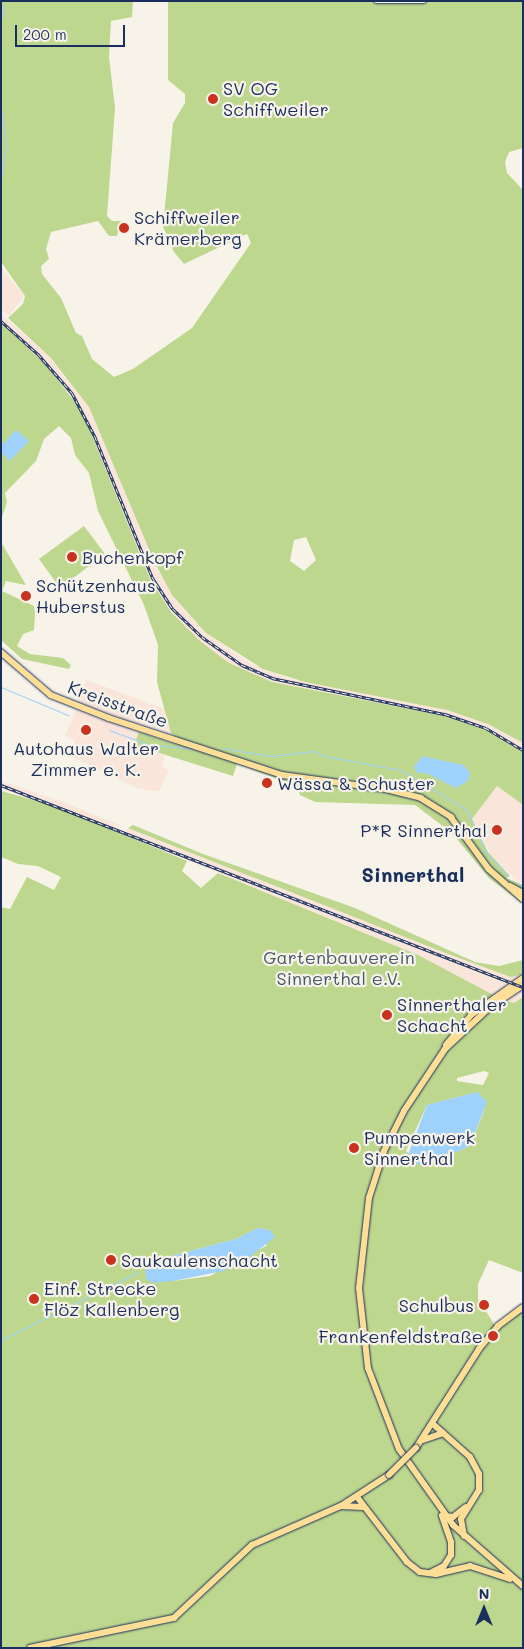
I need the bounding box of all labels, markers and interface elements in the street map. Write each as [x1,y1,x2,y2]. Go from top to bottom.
scale bar [18,15,128,47]
text: 200 m [23,24,67,44]
place label: SV OG Schiffweiler [223,78,329,120]
marker: SV OG Schiffweiler [207,93,219,105]
place label: Schiffweiler Krämerberg [134,207,242,250]
marker: Schiffweiler Krämerberg [118,222,130,234]
place label: Buchenkopf [82,546,183,568]
marker: Buchenkopf [66,551,78,563]
place label: Schützenhaus Huberstus [36,575,156,618]
marker: Schützenhaus Huberstus [20,590,32,602]
street label: Kreisstraße [65,676,171,732]
marker: Autohaus Walter Zimmer e. K. [80,724,92,736]
place label: Autohaus Walter Zimmer e. K. [13,738,159,781]
place label: Wässa & Schuster [277,772,435,794]
marker: Wässa & Schuster [261,777,273,789]
place label: P*R Sinnerthal [360,819,487,841]
marker: P*R Sinnerthal [491,824,503,836]
district label: Sinnerthal [362,862,464,886]
park label: Gartenbauverein Sinnerthal e.V. [263,947,415,990]
place label: Sinnerthaler Schacht [397,994,507,1036]
marker: Sinnerthaler Schacht [381,1009,393,1021]
place label: Pumpenwerk Sinnerthal [364,1127,475,1170]
marker: Pumpenwerk Sinnerthal [348,1142,360,1154]
place label: Saukaulenschacht [121,1249,278,1271]
marker: Saukaulenschacht [105,1254,117,1266]
place label: Einf. Strecke Flöz Kallenberg [44,1278,179,1320]
marker: Einf. Strecke Flöz Kallenberg [28,1293,40,1305]
place label: Schulbus [399,1294,474,1316]
marker: Schulbus [478,1299,490,1311]
place label: Frankenfeldstraße [318,1325,483,1347]
marker: Frankenfeldstraße [487,1330,499,1342]
north arrow [459,1584,509,1634]
text: N [479,1584,489,1603]

